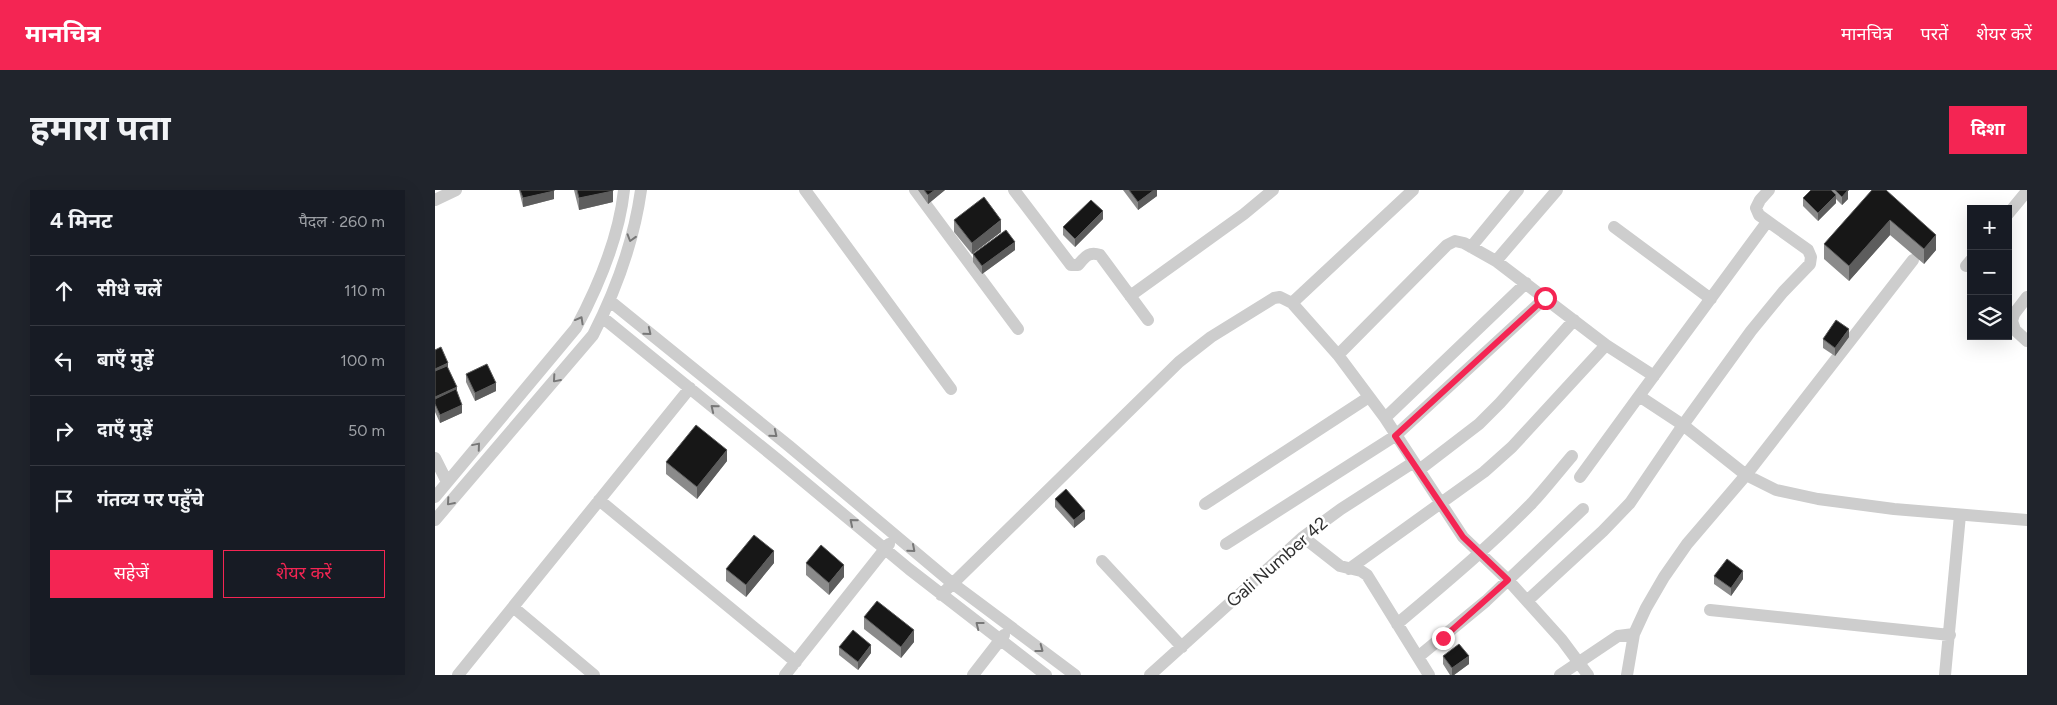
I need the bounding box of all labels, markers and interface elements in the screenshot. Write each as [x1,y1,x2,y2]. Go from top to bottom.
text: मानचित्र [25,19,101,48]
text: मानचित्र [1841,23,1892,45]
text: परतें [1920,23,1948,45]
text: शेयर करें [1976,23,2032,45]
button: दिशा [1949,106,2027,154]
text: हमारा पता [30,107,171,149]
map controls [1967,205,2012,340]
button: + [1967,205,2012,250]
text: 4 मिनट [50,208,112,233]
text: पैदल · 260 m [299,212,385,231]
one-way arrow [626,233,636,241]
button: − [1967,250,2012,295]
icon: ahead [50,277,78,305]
text: सीधे चलें [97,278,161,301]
text: 110 m [344,281,385,300]
route start [1534,287,1557,310]
button: layers [1967,295,2012,340]
one-way arrow [574,317,584,326]
one-way arrow [642,326,651,334]
icon: left [50,347,78,375]
text: बाएँ मुड़ें [97,348,154,371]
text: 100 m [340,351,385,370]
one-way arrow [553,373,561,382]
one-way arrow [711,405,720,413]
icon: right [50,417,78,445]
text: दाएँ मुड़ें [97,418,153,441]
text: 50 m [348,421,385,440]
one-way arrow [768,428,777,436]
one-way arrow [472,443,480,452]
icon: arrive [50,487,78,515]
text: गंतव्य पर पहुँचे [97,488,204,511]
one-way arrow [447,497,456,506]
street label: Gali Number 42 [1222,512,1332,612]
one-way arrow [850,520,859,528]
one-way arrow [907,544,916,553]
button: सहेजें [50,550,213,598]
button: शेयर करें [223,550,385,598]
one-way arrow [976,622,985,630]
route end [1432,627,1455,650]
one-way arrow [1034,643,1044,652]

